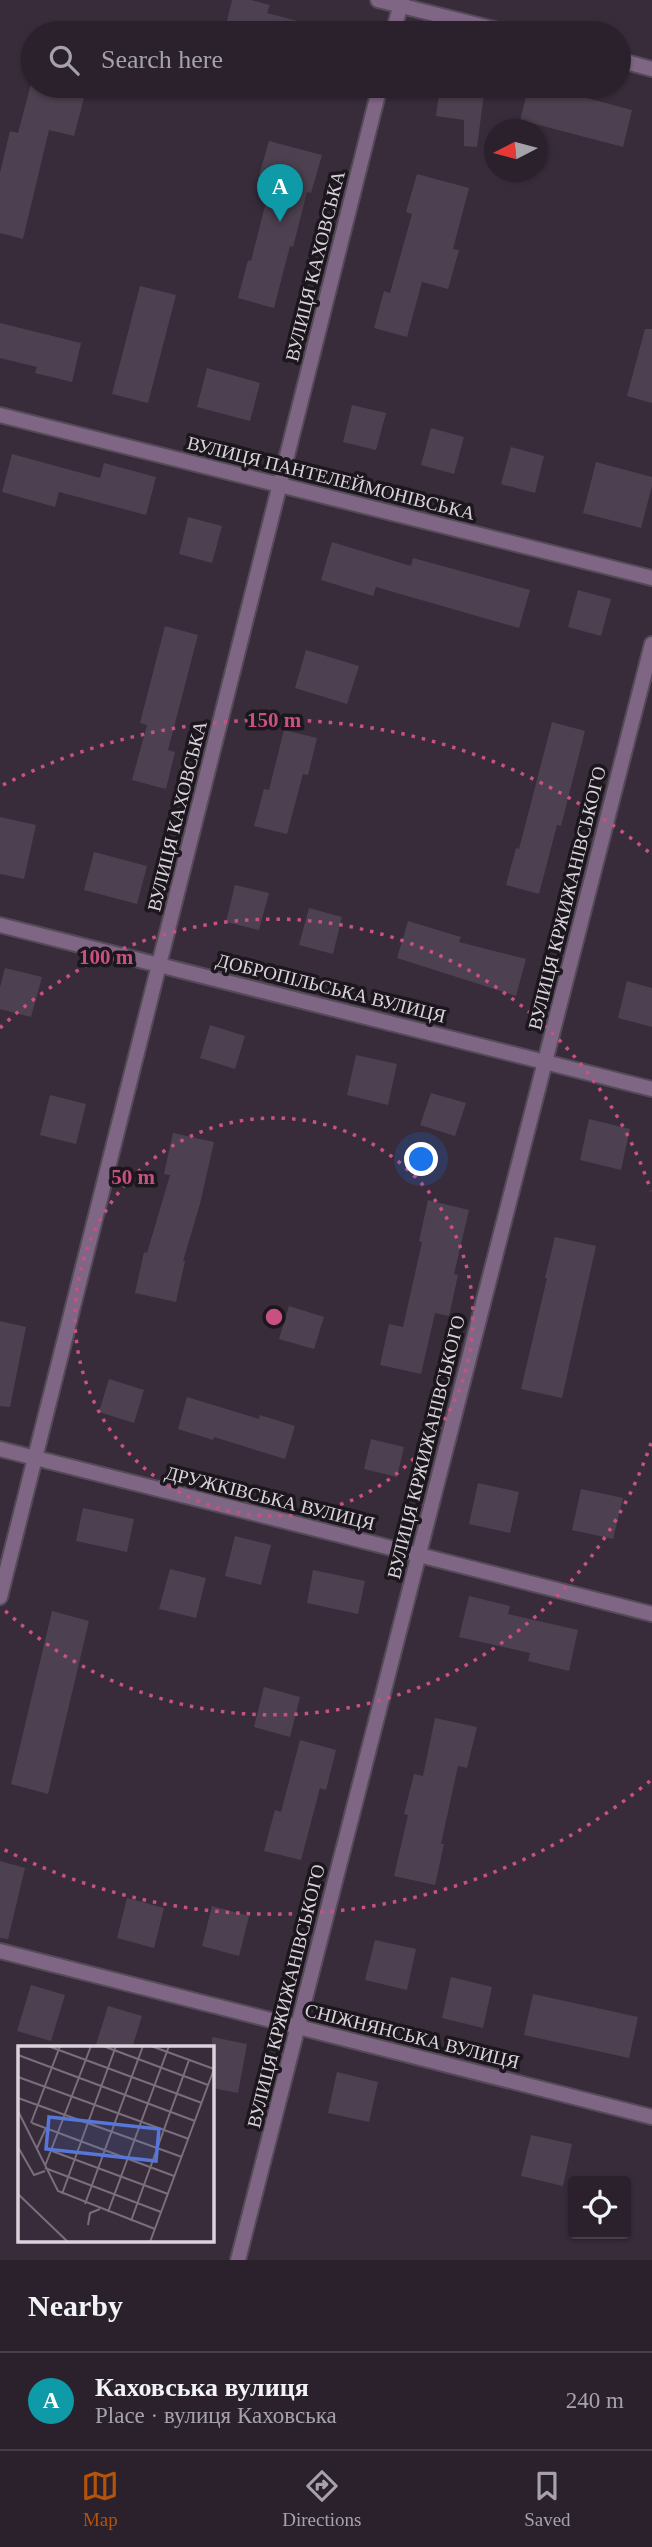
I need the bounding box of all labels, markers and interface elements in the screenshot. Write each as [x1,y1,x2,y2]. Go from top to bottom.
search box [21,21,631,98]
icon: search [45,41,83,79]
text: Search here [101,45,223,74]
north arrow [484,119,547,182]
pin: A [257,164,303,222]
street label: ВУЛИЦЯ КАХОВСЬКА [281,168,349,363]
street label: ВУЛИЦЯ ПАНТЕЛЕЙМОНІВСЬКА [185,432,477,524]
text: 150 m [247,708,302,732]
street label: ВУЛИЦЯ КАХОВСЬКА [143,718,211,913]
street label: ВУЛИЦЯ КРЖИЖАНІВСЬКОГО [524,764,610,1032]
text: 100 m [79,945,134,969]
street label: ДОБРОПІЛЬСЬКА ВУЛИЦЯ [214,949,448,1027]
your location [404,1142,438,1176]
text: 50 m [111,1165,155,1189]
centre of rings [262,1305,286,1329]
street label: ВУЛИЦЯ КРЖИЖАНІВСЬКОГО [383,1313,469,1581]
street label: ДРУЖКІВСЬКА ВУЛИЦЯ [163,1462,377,1534]
street label: ВУЛИЦЯ КРЖИЖАНІВСЬКОГО [243,1862,329,2130]
street label: СНІЖНЯНСЬКА ВУЛИЦЯ [303,1999,522,2073]
inset map [18,2046,214,2242]
map controls [568,2176,631,2239]
button: locate [568,2176,631,2239]
text: Nearby [28,2289,123,2322]
text: Каховська вулиця [95,2373,309,2402]
text: A [43,2388,59,2413]
text: 240 m [566,2388,624,2413]
text: Place · вулиця Каховська [95,2403,337,2428]
tab: Map [81,2467,119,2531]
tab: Directions [282,2467,361,2531]
tab: Saved [524,2467,571,2531]

